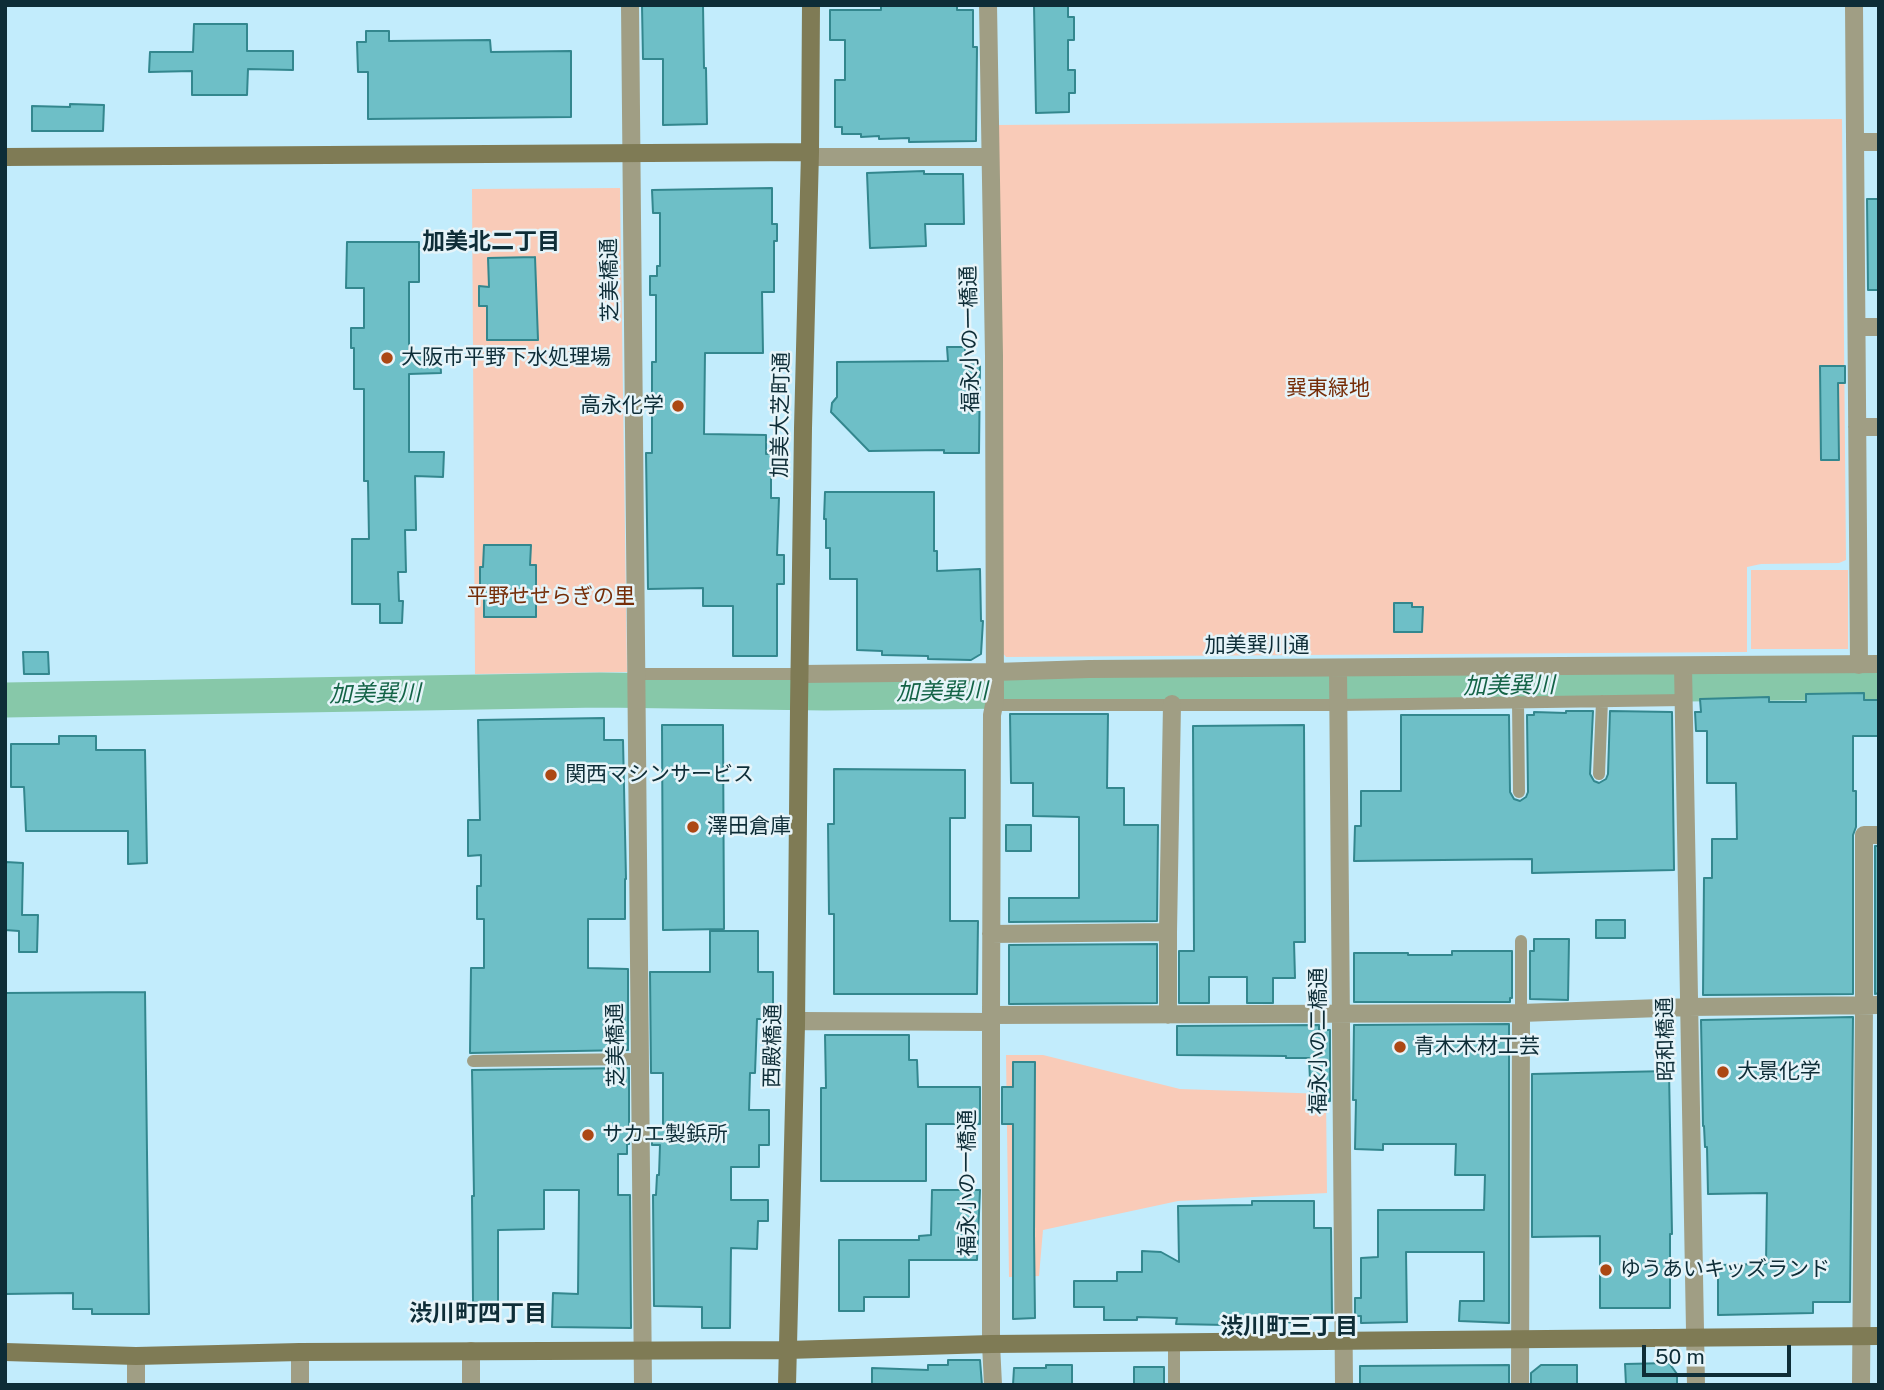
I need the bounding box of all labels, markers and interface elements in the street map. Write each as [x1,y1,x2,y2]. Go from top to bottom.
district label: 加美北二丁目 [422,228,560,256]
street label: 芝美橋通 [597,238,623,322]
street label: 福永小の一橋通 [956,265,984,413]
place label: 大阪市平野下水処理場 [401,345,611,371]
marker: 大阪市平野下水処理場 [379,350,395,366]
street label: 加美大芝町通 [767,352,795,478]
park label: 巽東緑地 [1286,376,1370,402]
place label: 高永化学 [580,393,664,419]
marker: 高永化学 [670,398,686,414]
park label: 平野せせらぎの里 [467,584,635,610]
street label: 加美巽川通 [1205,633,1309,659]
water label: 加美巽川 [1463,671,1555,701]
water label: 加美巽川 [896,677,988,707]
water label: 加美巽川 [329,679,421,709]
place label: 関西マシンサービス [565,762,754,788]
marker: 関西マシンサービス [543,767,559,783]
place label: 澤田倉庫 [707,814,791,840]
marker: 澤田倉庫 [685,819,701,835]
street label: 福永小の二橋通 [1306,968,1332,1114]
street label: 昭和橋通 [1653,997,1679,1081]
street label: 芝美橋通 [603,1003,629,1087]
street label: 西殿橋通 [760,1004,786,1088]
place label: 青木木材工芸 [1414,1034,1540,1060]
marker: 青木木材工芸 [1392,1039,1408,1055]
place label: 大景化学 [1737,1059,1821,1085]
marker: 大景化学 [1715,1064,1731,1080]
street label: 福永小の一橋通 [955,1110,981,1256]
place label: サカエ製鋲所 [602,1122,728,1148]
marker: サカエ製鋲所 [580,1127,596,1143]
place label: ゆうあいキッズランド [1620,1257,1830,1283]
marker: ゆうあいキッズランド [1598,1262,1614,1278]
district label: 渋川町四丁目 [409,1300,547,1328]
district label: 渋川町三丁目 [1220,1313,1358,1341]
scale bar [1646,1330,1795,1374]
text: 50 m [1655,1344,1705,1369]

